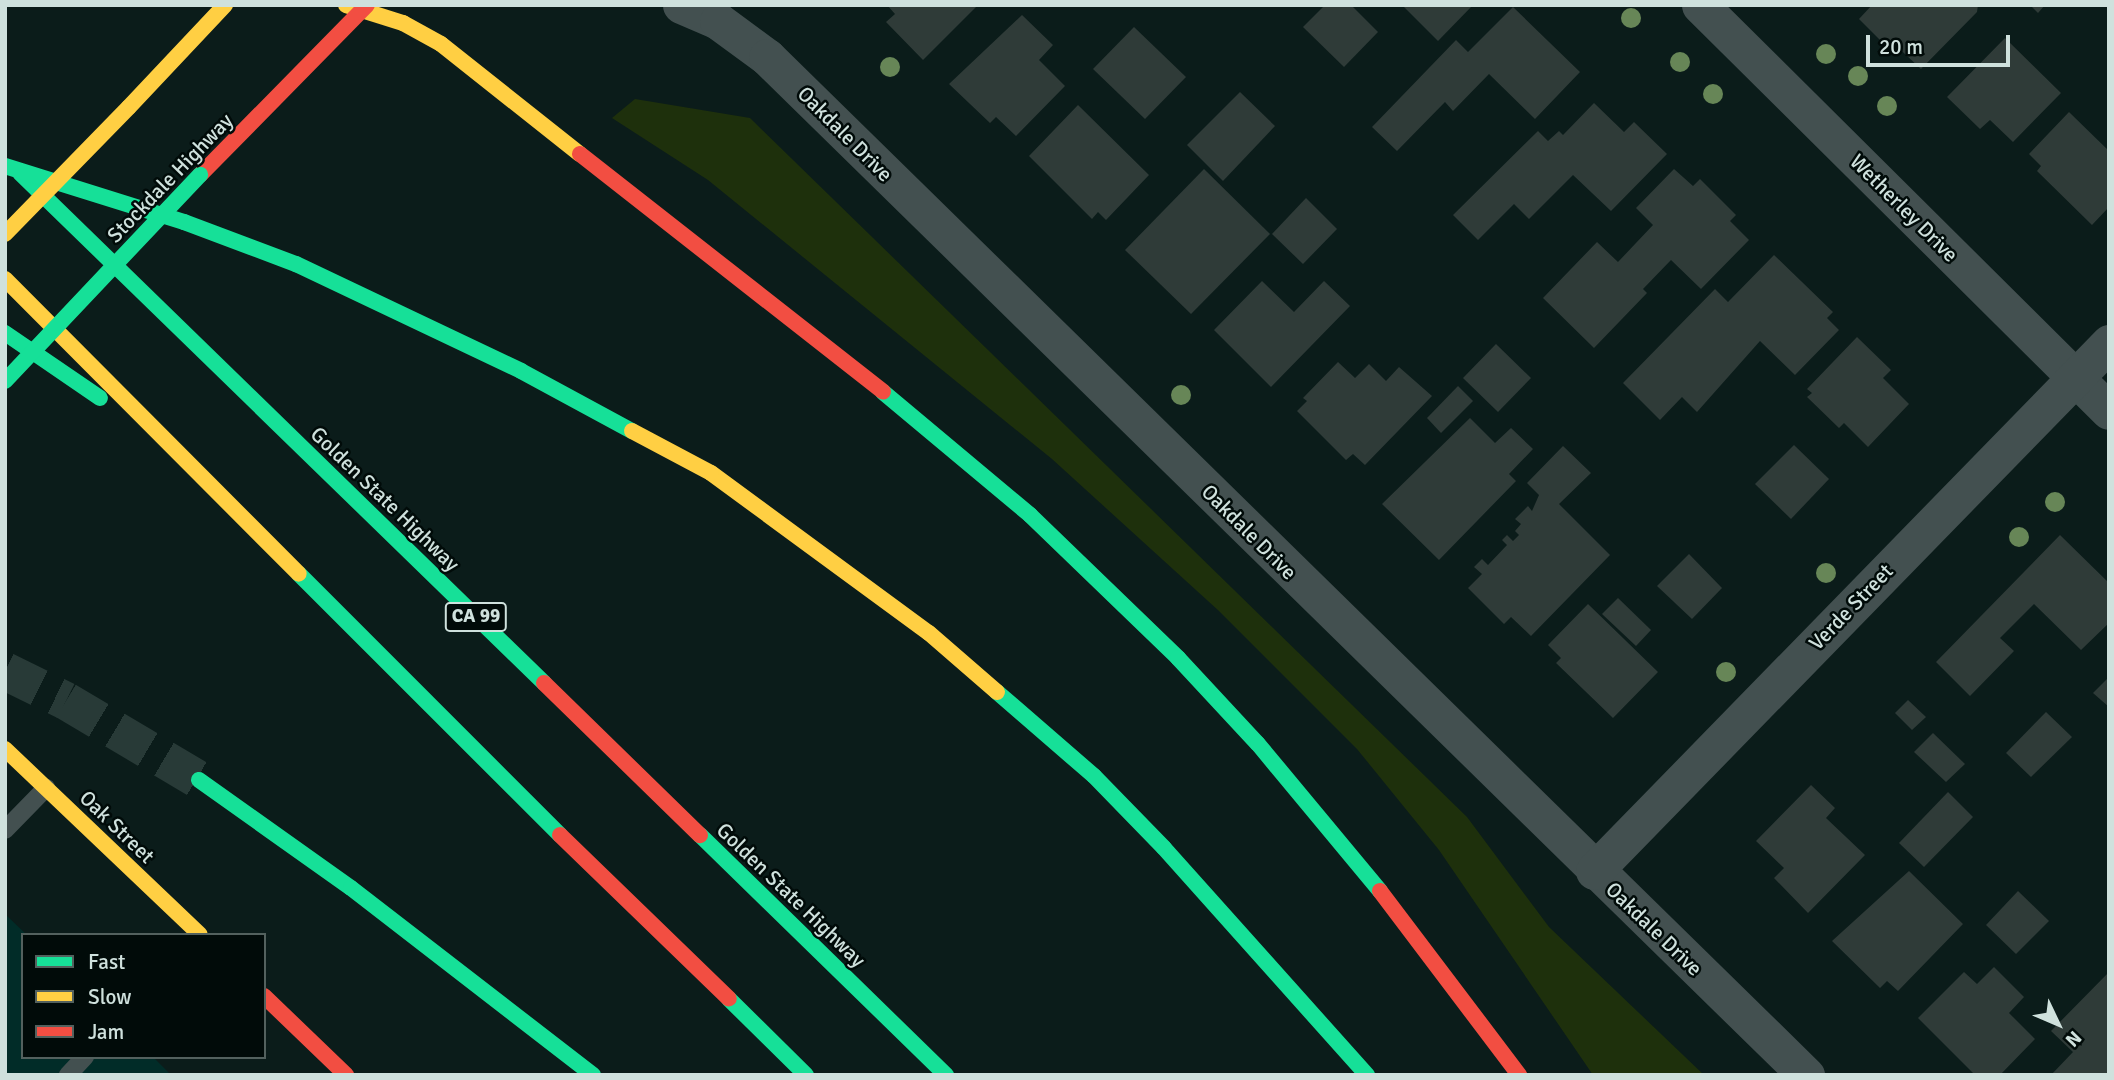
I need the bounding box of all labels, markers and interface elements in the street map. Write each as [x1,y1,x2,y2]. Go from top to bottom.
scale bar [1869,21,2012,65]
text: 20 m [1879,34,1923,60]
street label: Oakdale Drive [792,81,898,187]
street label: Stockdale Highway [102,108,238,248]
street label: Wetherley Drive [1845,149,1963,267]
street label: Golden State Highway [305,421,465,577]
street label: Oakdale Drive [1196,479,1302,585]
street label: Verde Street [1804,559,1898,655]
road number: CA 99 [444,602,508,632]
street label: Oak Street [74,785,160,869]
street label: Golden State Highway [711,817,871,973]
street label: Oakdale Drive [1601,877,1707,981]
legend [21,933,266,1059]
text: Fast [88,949,125,975]
text: Slow [88,984,132,1010]
north arrow [2023,989,2093,1059]
text: Jam [88,1019,124,1045]
text: N [2060,1025,2086,1052]

